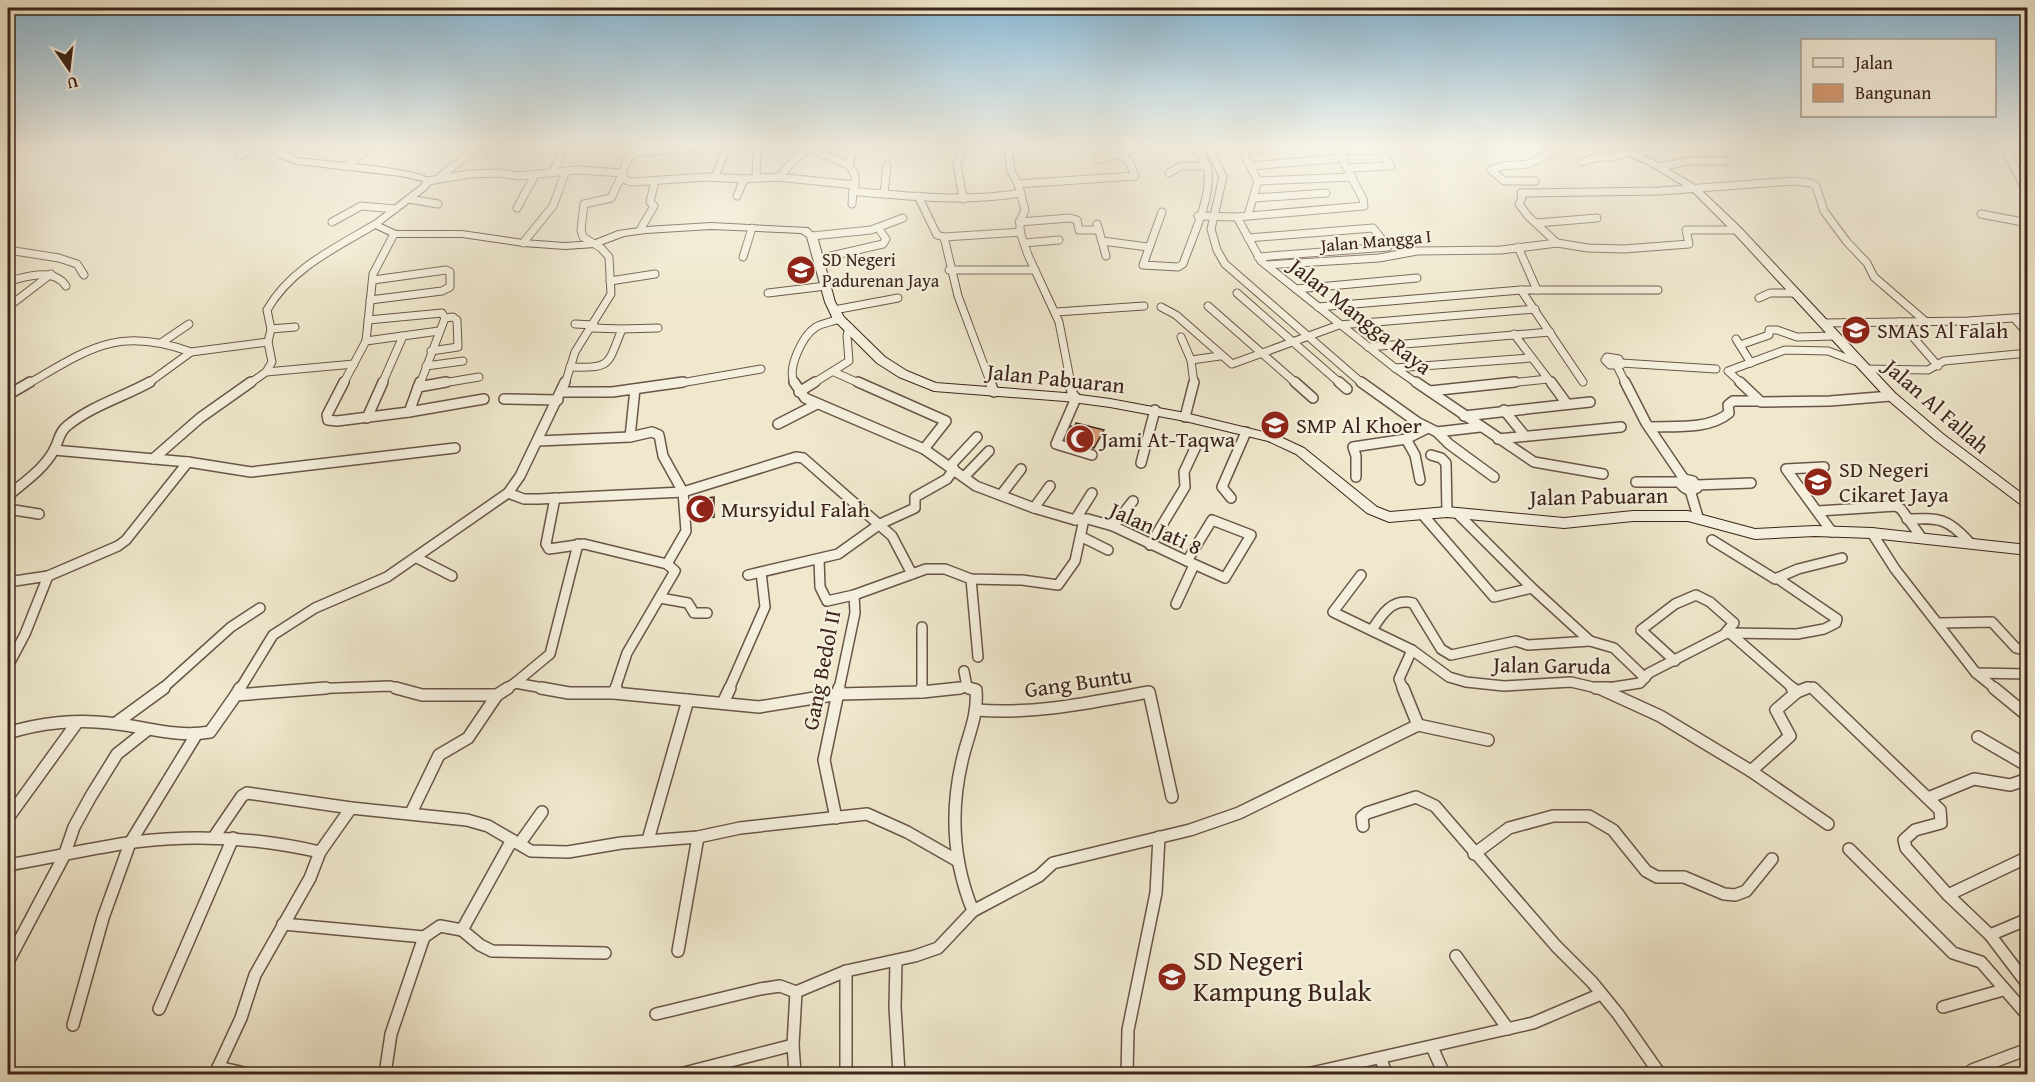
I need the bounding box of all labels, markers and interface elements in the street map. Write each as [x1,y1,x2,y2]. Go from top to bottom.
north arrow [39,39,99,99]
legend [1801,39,1996,117]
text: Jalan [1853,49,1893,76]
text: U [64,71,81,97]
text: Bangunan [1855,79,1931,106]
street label: Jalan Mangga I [1317,222,1432,259]
place label: SD Negeri Padurenan Jaya [822,246,940,294]
street label: Jalan Mangga Raya [1281,248,1440,382]
school or university icon: SD Negeri Padurenan Jaya [785,254,817,286]
school or university icon: SMAS Al Falah [1840,314,1872,346]
place label: SMAS Al Falah [1877,314,2009,346]
street label: Jalan Al Fallah [1875,349,1997,461]
street label: Jalan Pabuaran [982,355,1127,401]
school or university icon: SMP Al Khoer [1259,409,1291,441]
place label: SMP Al Khoer [1296,409,1422,441]
mosque icon: Jami At-Taqwa [1064,423,1096,455]
place label: Jami At-Taqwa [1098,423,1236,455]
place label: SD Negeri Cikaret Jaya [1839,453,1949,510]
school or university icon: SD Negeri Cikaret Jaya [1802,466,1834,498]
street label: Jalan Pabuaran [1526,479,1669,513]
street label: Jalan Jati 8 [1102,492,1207,563]
mosque icon: Mursyidul Falah [684,493,716,525]
place label: Mursyidul Falah [721,493,870,525]
street label: Gang Bedol II [794,607,848,733]
street label: Jalan Garuda [1490,648,1612,682]
street label: Gang Buntu [1022,659,1134,705]
place label: SD Negeri Kampung Bulak [1193,940,1372,1011]
school or university icon: SD Negeri Kampung Bulak [1156,961,1188,993]

